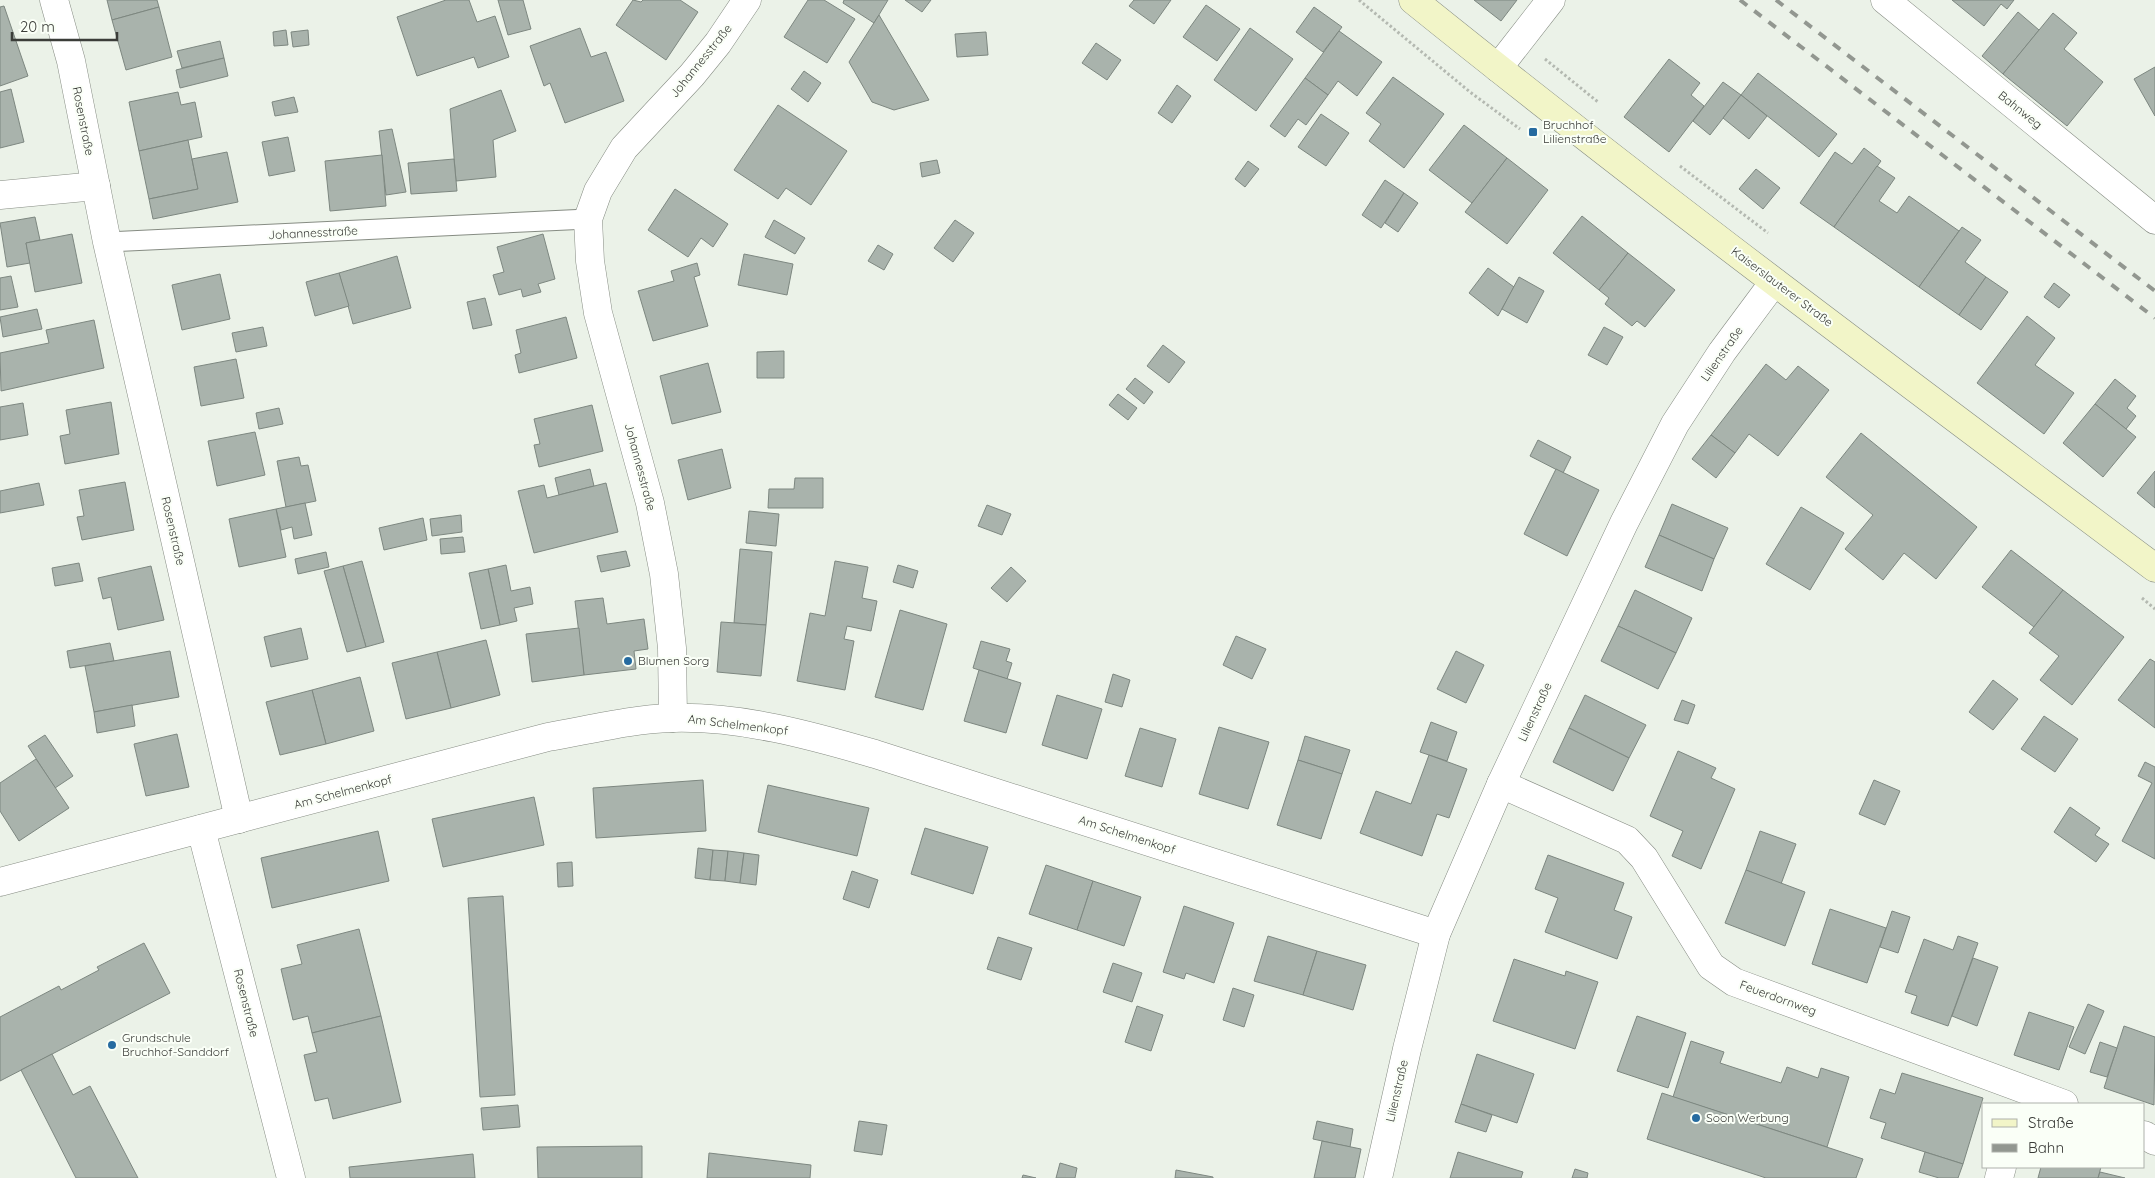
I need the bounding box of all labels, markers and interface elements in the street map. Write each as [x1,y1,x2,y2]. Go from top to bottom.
scale bar [12,10,118,42]
text: 20 m [20,17,55,36]
street label: Johannesstraße [666,21,735,100]
street label: Rosenstraße [69,85,98,157]
street label: Bahnweg [1995,87,2045,132]
place label: Bruchhof Lilienstraße [1543,117,1607,146]
marker: Bruchhof Lilienstraße [1527,126,1539,138]
street label: Johannesstraße [268,223,359,242]
street label: Kaiserslauterer Straße [1728,243,1836,330]
street label: Lilienstraße [1697,323,1746,384]
street label: Johannesstraße [622,421,659,512]
street label: Rosenstraße [158,495,189,567]
place label: Blumen Sorg [638,653,709,668]
marker: Blumen Sorg [622,655,634,667]
street label: Lilienstraße [1514,680,1555,744]
street label: Am Schelmenkopf [687,711,790,738]
street label: Am Schelmenkopf [292,771,394,812]
street label: Am Schelmenkopf [1077,812,1178,857]
street label: Rosenstraße [231,967,262,1039]
street label: Feuerdornweg [1738,977,1819,1018]
place label: Grundschule Bruchhof-Sanddorf [122,1030,230,1059]
marker: Grundschule Bruchhof-Sanddorf [106,1039,118,1051]
street label: Lilienstraße [1382,1058,1411,1124]
legend [1982,1103,2145,1168]
place label: Soon Werbung [1706,1110,1789,1125]
marker: Soon Werbung [1690,1112,1702,1124]
text: Straße [2028,1113,2074,1132]
text: Bahn [2028,1138,2064,1157]

